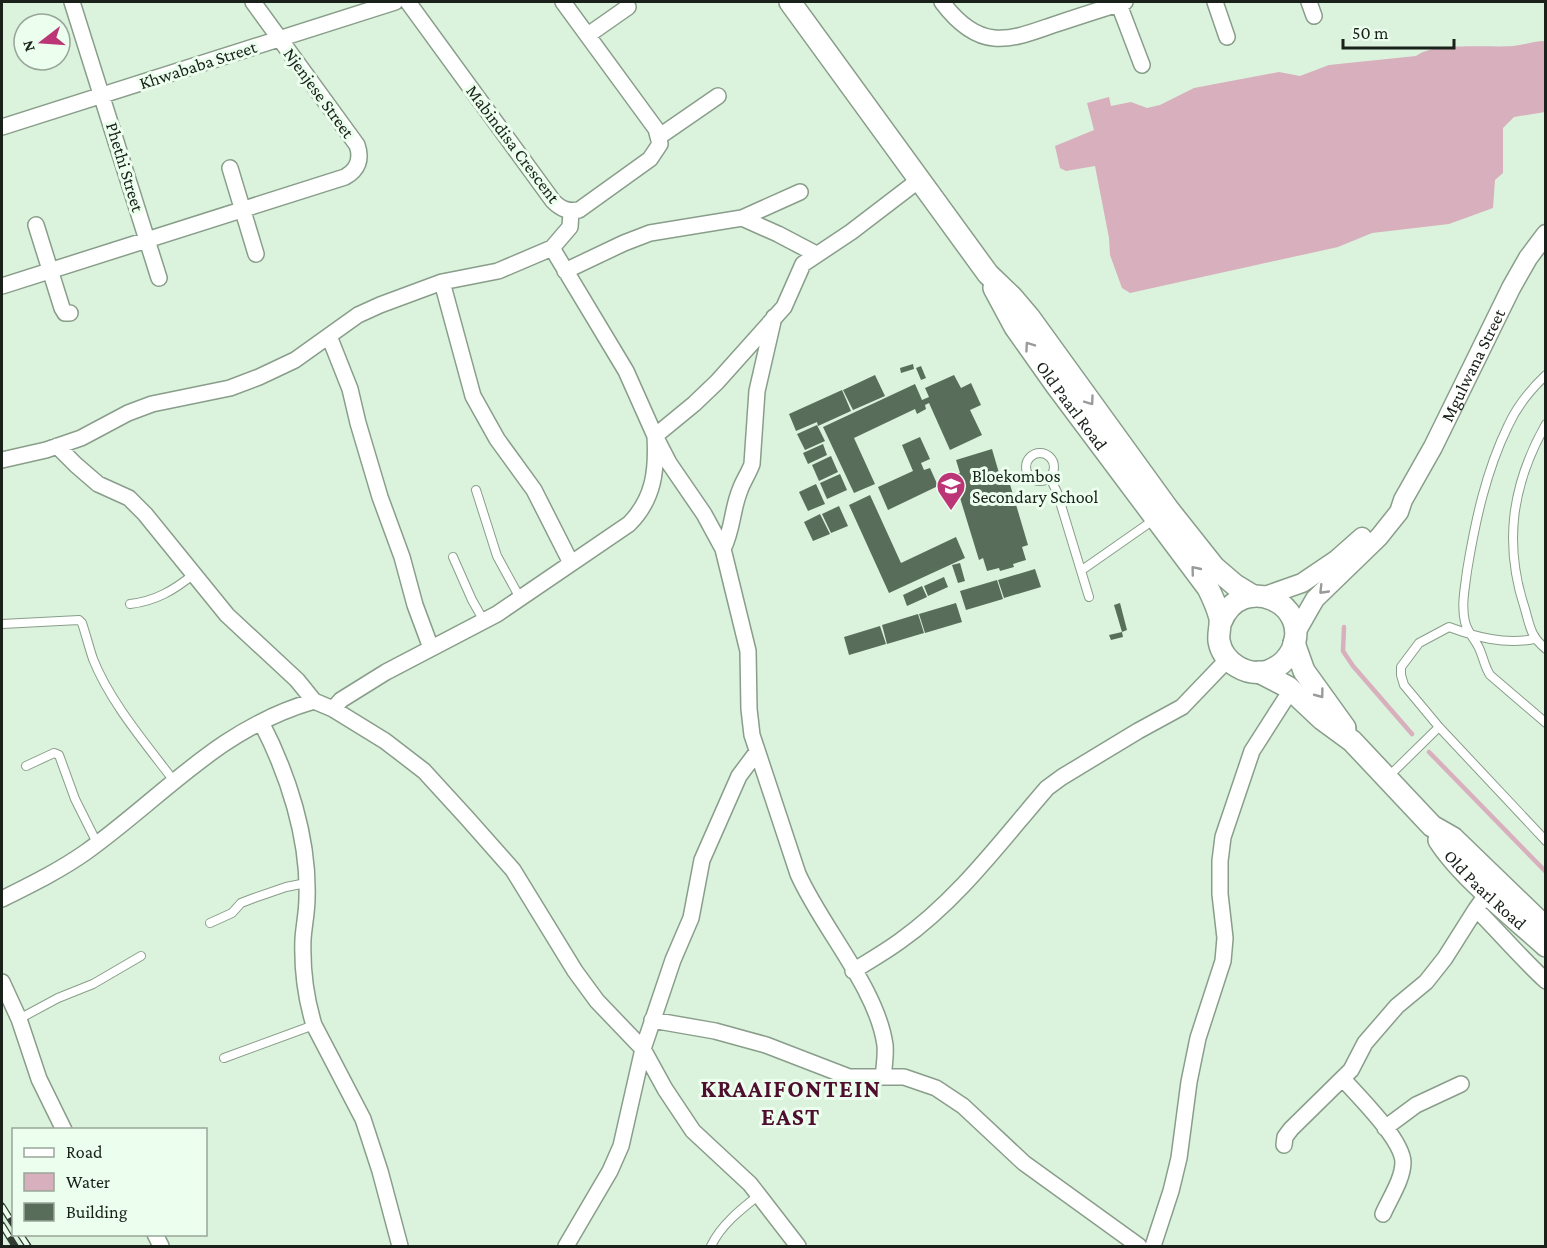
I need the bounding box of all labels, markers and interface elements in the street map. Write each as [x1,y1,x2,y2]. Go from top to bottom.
north arrow [12,12,72,72]
scale bar [1343,12,1454,50]
text: 50 m [1352,23,1389,43]
street label: Khwababa Street [137,36,260,93]
text: N [18,38,38,54]
street label: Njenjese Street [279,44,359,143]
street label: Mabindisa Crescent [462,81,564,208]
street label: Phethi Street [102,120,148,215]
street label: Mgulwana Street [1437,305,1510,425]
one-way arrow [1025,342,1036,353]
street label: Old Paarl Road [1032,357,1111,454]
one-way arrow [1083,394,1094,405]
place label: Bloekombos Secondary School [972,466,1099,507]
school or university icon: Bloekombos Secondary School [935,470,967,512]
one-way arrow [1191,566,1202,577]
one-way arrow [1320,582,1331,593]
one-way arrow [1313,687,1324,698]
street label: Old Paarl Road [1440,846,1531,934]
district label: KRAAIFONTEIN EAST [700,1075,882,1130]
legend [12,1128,207,1236]
text: Road [66,1142,103,1162]
text: Water [66,1172,111,1192]
text: Building [66,1202,128,1222]

